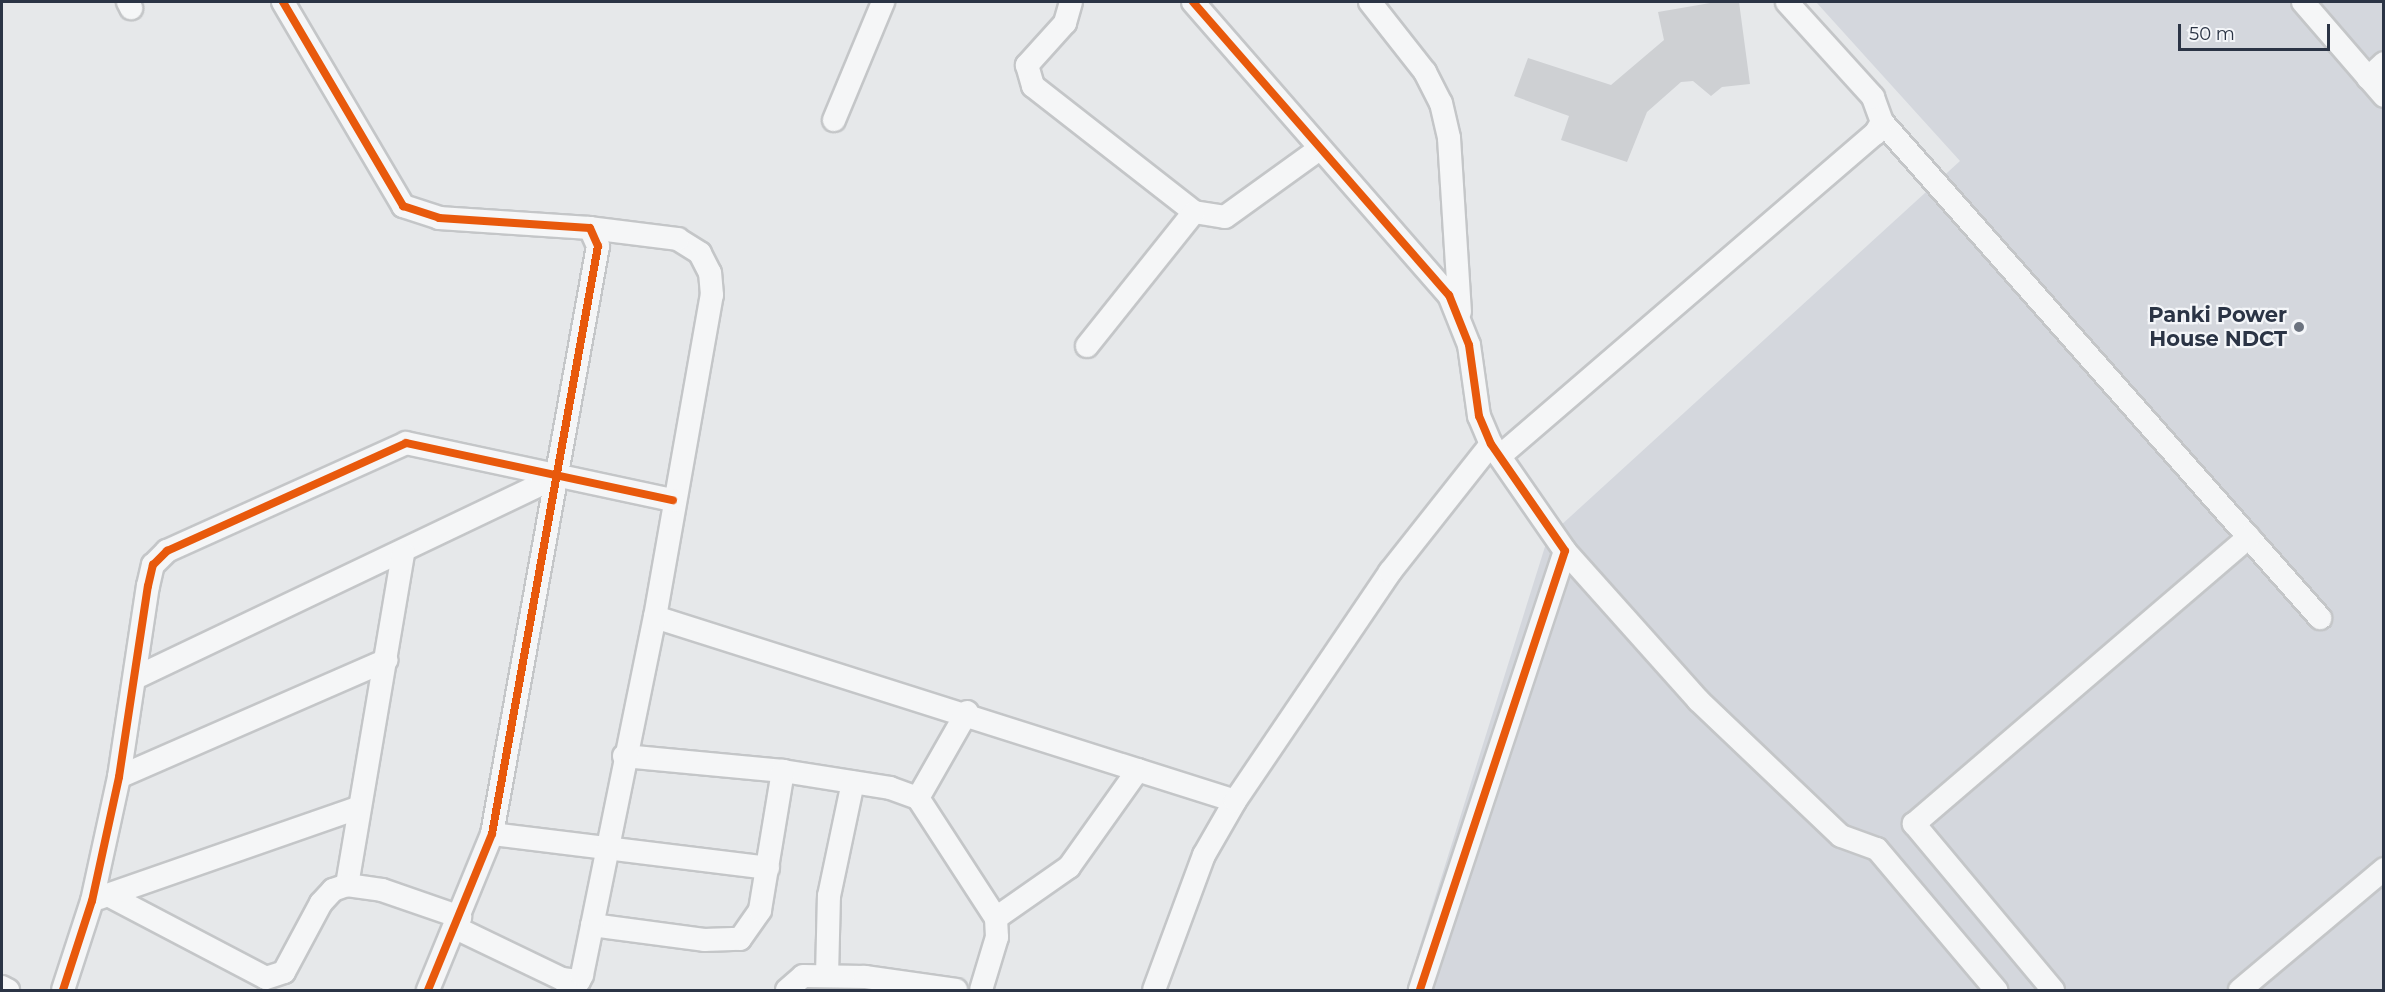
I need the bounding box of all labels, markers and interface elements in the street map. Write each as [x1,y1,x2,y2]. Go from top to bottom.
scale bar [2181,12,2332,50]
text: 50 m [2189,23,2235,45]
place label: Panki Power House NDCT [2148,302,2287,352]
marker: Panki Power House NDCT [2292,320,2306,334]

